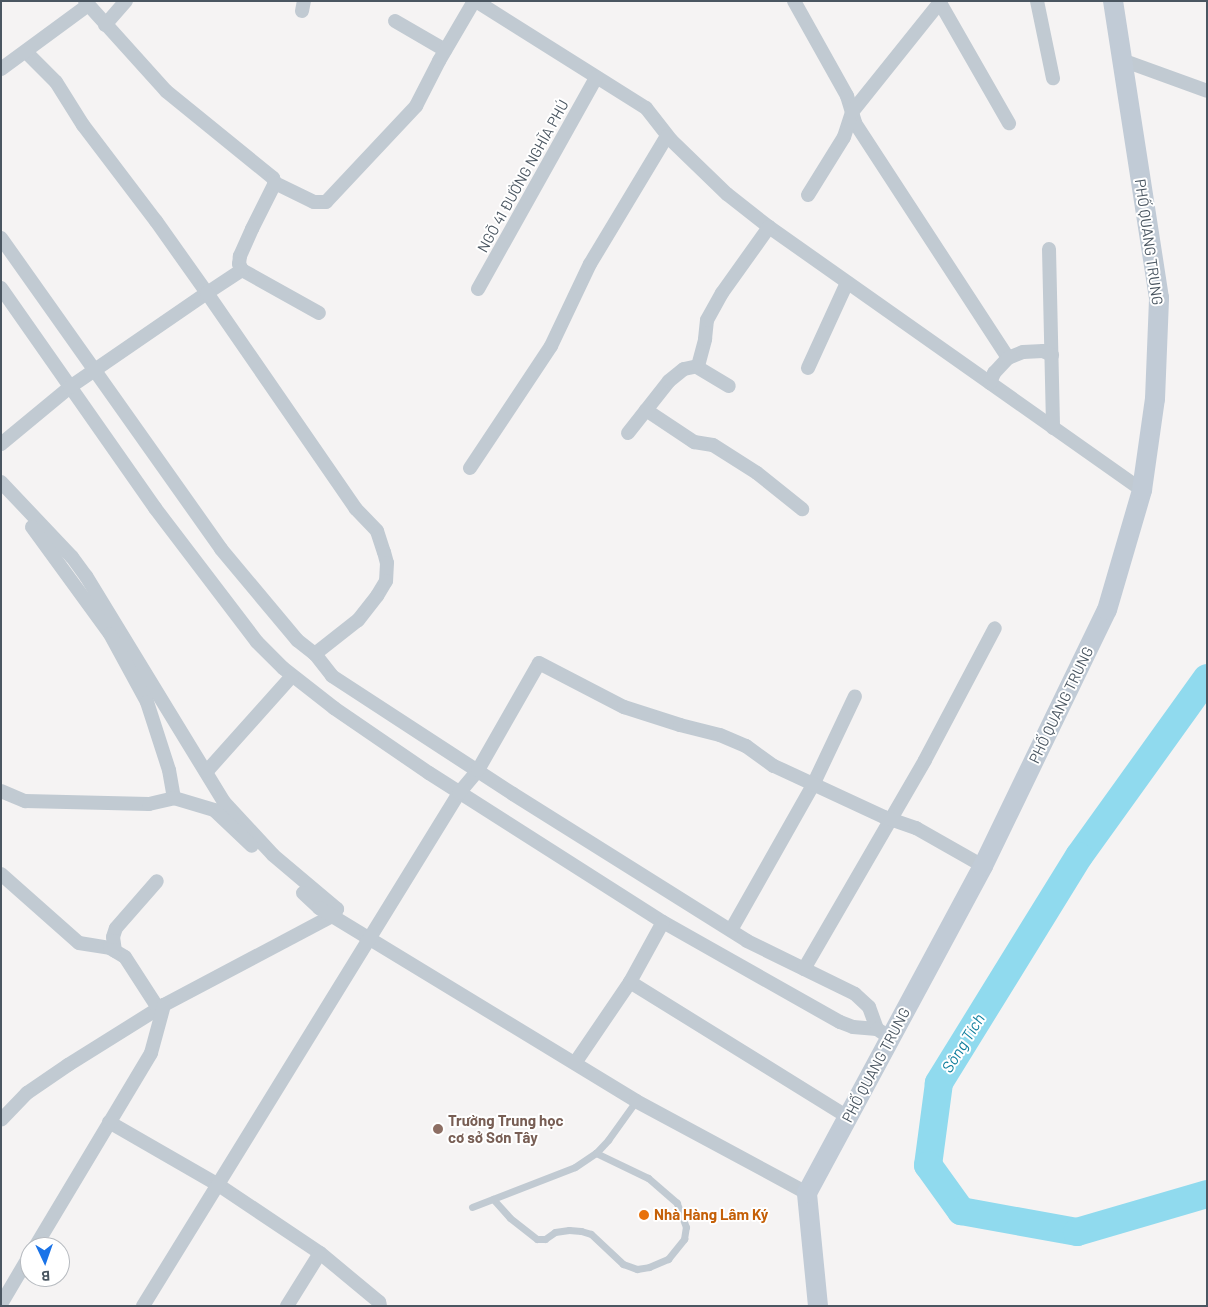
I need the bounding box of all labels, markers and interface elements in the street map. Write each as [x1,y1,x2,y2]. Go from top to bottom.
street label: NGÕ 41 ĐƯỜNG NGHĨA PHÚ [473,97,573,255]
street label: PHỐ QUANG TRUNG [1131,178,1167,306]
street label: PHỐ QUANG TRUNG [1025,644,1097,766]
street label: PHỐ QUANG TRUNG [838,1005,914,1125]
water label: Sông Tích [937,1010,989,1076]
place label: Trường Trung học cơ sở Sơn Tây [448,1111,563,1146]
marker: Trường Trung học cơ sở Sơn Tây [432,1123,444,1135]
place label: Nhà Hàng Lâm Ký [654,1206,768,1224]
marker: Nhà Hàng Lâm Ký [638,1209,650,1221]
north arrow [20,1237,70,1287]
text: B [41,1268,51,1285]

